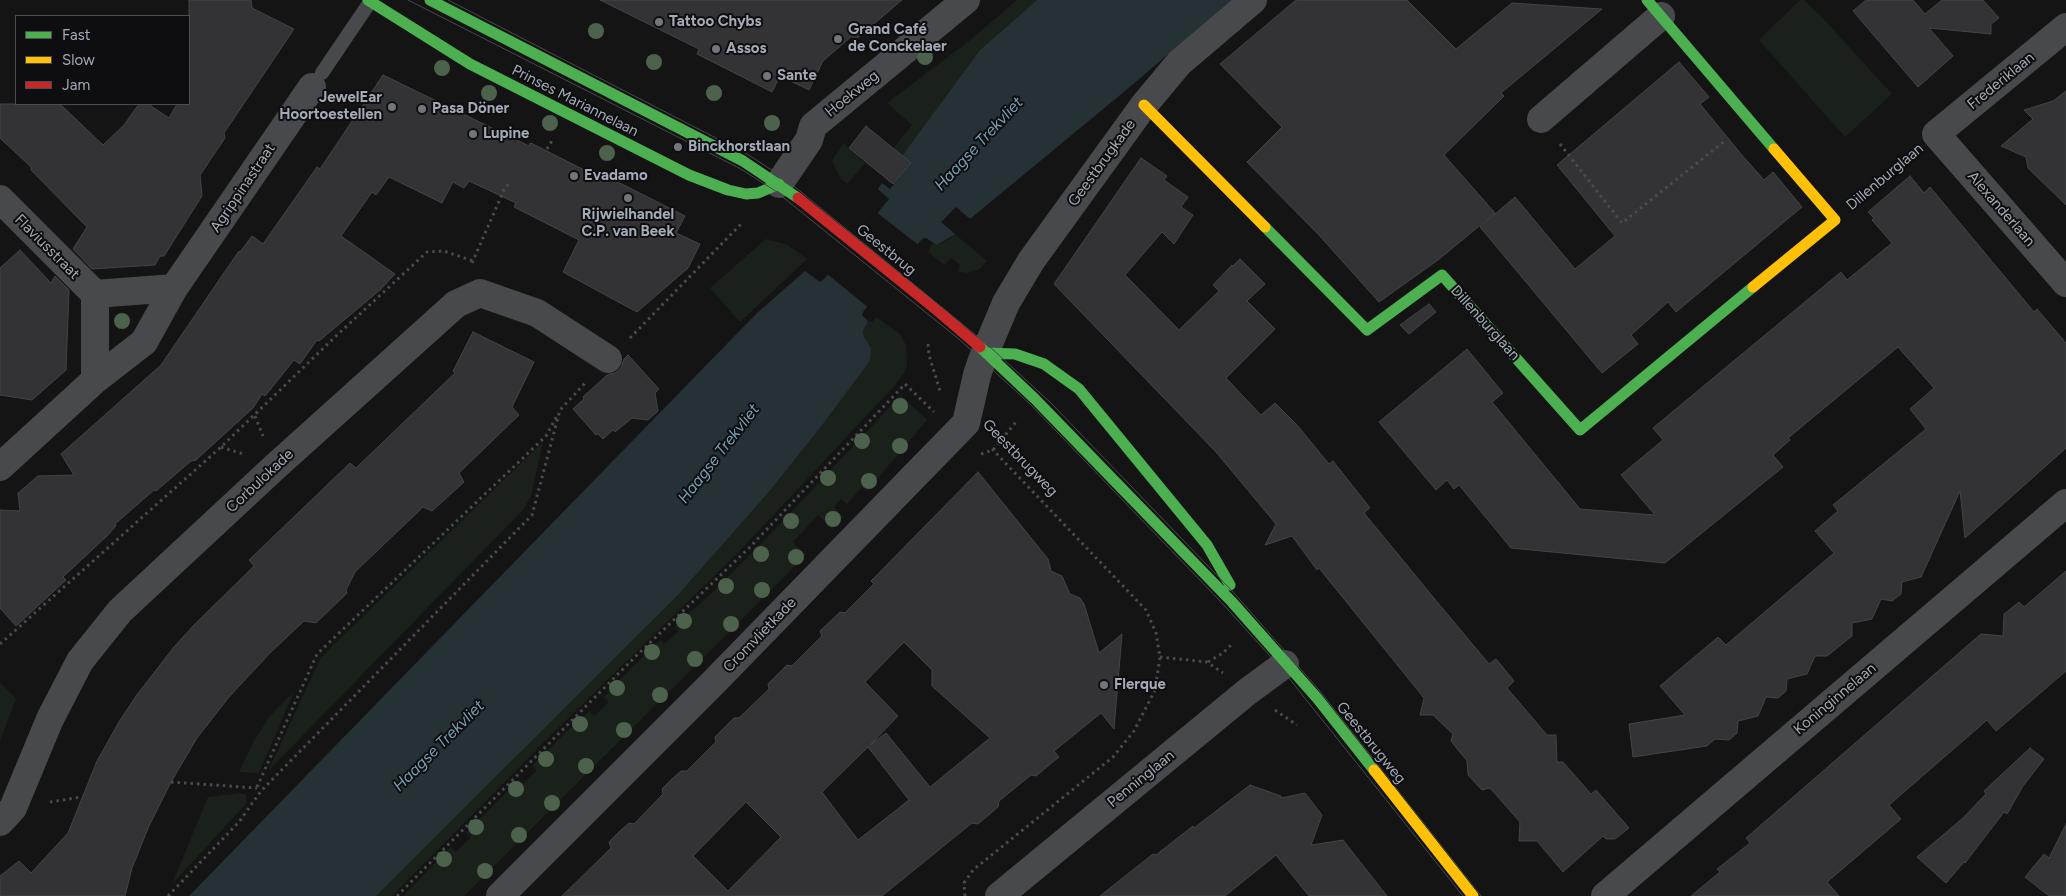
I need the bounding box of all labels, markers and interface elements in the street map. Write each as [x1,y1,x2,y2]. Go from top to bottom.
place label: Tattoo Chybs [669,13,761,31]
legend [15,15,190,105]
marker: Tattoo Chybs [653,16,665,28]
place label: Grand Café de Conckelaer [848,21,947,56]
text: Fast [62,26,90,44]
marker: Grand Café de Conckelaer [832,33,844,45]
place label: Assos [726,40,766,58]
marker: Assos [710,43,722,55]
street label: Frederiklaan [1964,49,2038,113]
text: Slow [62,51,95,69]
street label: Prinses Mariannelaan [509,61,641,141]
place label: Sante [777,67,817,85]
street label: Hoekweg [821,67,883,121]
marker: Sante [761,70,773,82]
text: Jam [62,76,90,94]
place label: JewelEar Hoortoestellen [279,89,382,124]
water label: Haagse Trekvliet [931,93,1027,195]
place label: Pasa Döner [432,100,509,118]
marker: JewelEar Hoortoestellen [386,101,398,113]
marker: Pasa Döner [416,103,428,115]
street label: Geestbrugkade [1064,116,1140,210]
place label: Lupine [483,125,529,143]
marker: Lupine [467,128,479,140]
place label: Binckhorstlaan [688,138,790,156]
street label: Agrippinastraat [207,140,279,236]
street label: Dillenburglaan [1843,140,1927,214]
marker: Binckhorstlaan [672,141,684,153]
place label: Evadamo [584,167,648,185]
street label: Alexanderlaan [1963,168,2039,250]
marker: Evadamo [568,170,580,182]
marker: Rijwielhandel C.P. van Beek [622,192,634,204]
place label: Rijwielhandel C.P. van Beek [582,206,674,241]
street label: Flaviusstraat [11,211,83,283]
street label: Geestbrug [853,221,919,279]
street label: Dillenburglaan [1447,282,1523,364]
water label: Haagse Trekvliet [674,400,764,508]
street label: Geestbrugweg [979,416,1061,500]
street label: Corbulokade [223,445,297,517]
street label: Cromvlietkade [720,594,800,676]
street label: Koninginnelaan [1790,659,1880,739]
place label: Flerque [1114,676,1166,694]
marker: Flerque [1098,679,1110,691]
water label: Haagse Trekvliet [389,696,489,796]
street label: Geestbrugweg [1333,698,1409,788]
street label: Penninglaan [1104,746,1178,812]

